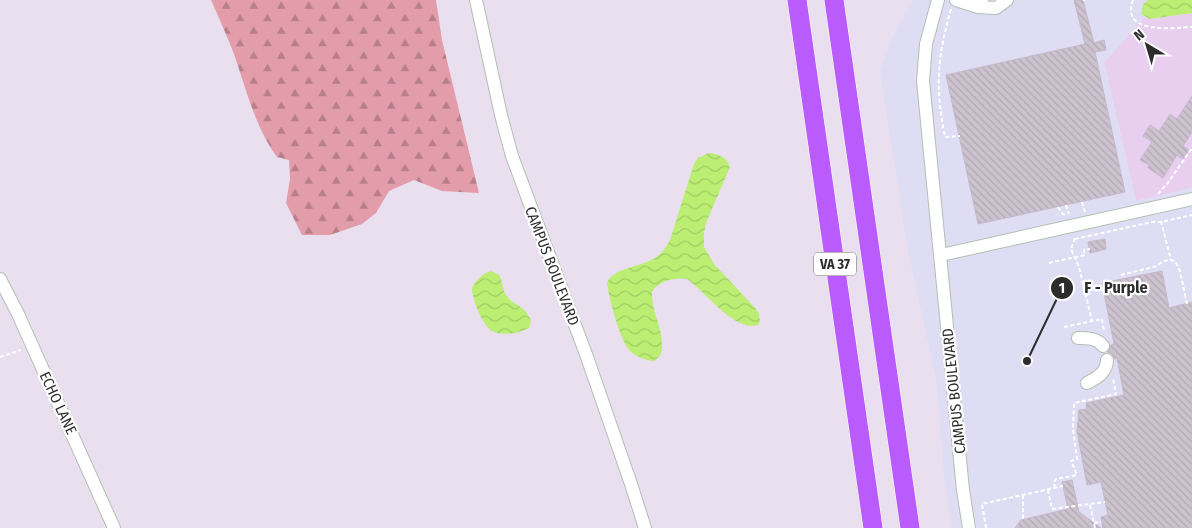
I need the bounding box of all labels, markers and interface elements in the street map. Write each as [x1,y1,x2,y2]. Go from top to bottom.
north arrow [1122,20,1172,70]
text: N [1131,26,1148,44]
street label: CAMPUS BOULEVARD [521,204,583,328]
road number: VA 37 [814,252,856,276]
callout: F - Purple [1049,272,1157,303]
text: F - Purple [1084,278,1148,297]
text: 1 [1059,279,1065,297]
street label: CAMPUS BOULEVARD [938,327,970,455]
street label: ECHO LANE [36,369,80,437]

